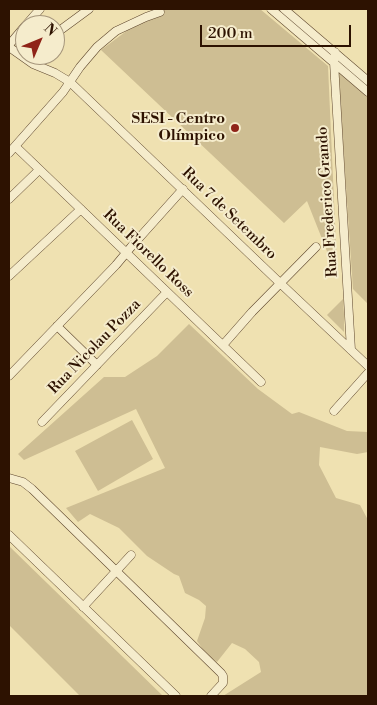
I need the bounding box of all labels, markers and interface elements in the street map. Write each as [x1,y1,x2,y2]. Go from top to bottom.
north arrow [15,15,65,65]
scale bar [202,15,353,47]
text: N [40,20,60,40]
text: 200 m [208,24,253,43]
place label: SESI - Centro Olímpico [131,110,225,145]
marker: SESI - Centro Olímpico [229,122,241,134]
street label: Rua Frederico Grando [314,126,342,278]
street label: Rua 7 de Setembro [178,164,280,264]
street label: Rua Fiorello Ross [99,206,197,302]
street label: Rua Nicolau Pozza [45,296,145,398]

